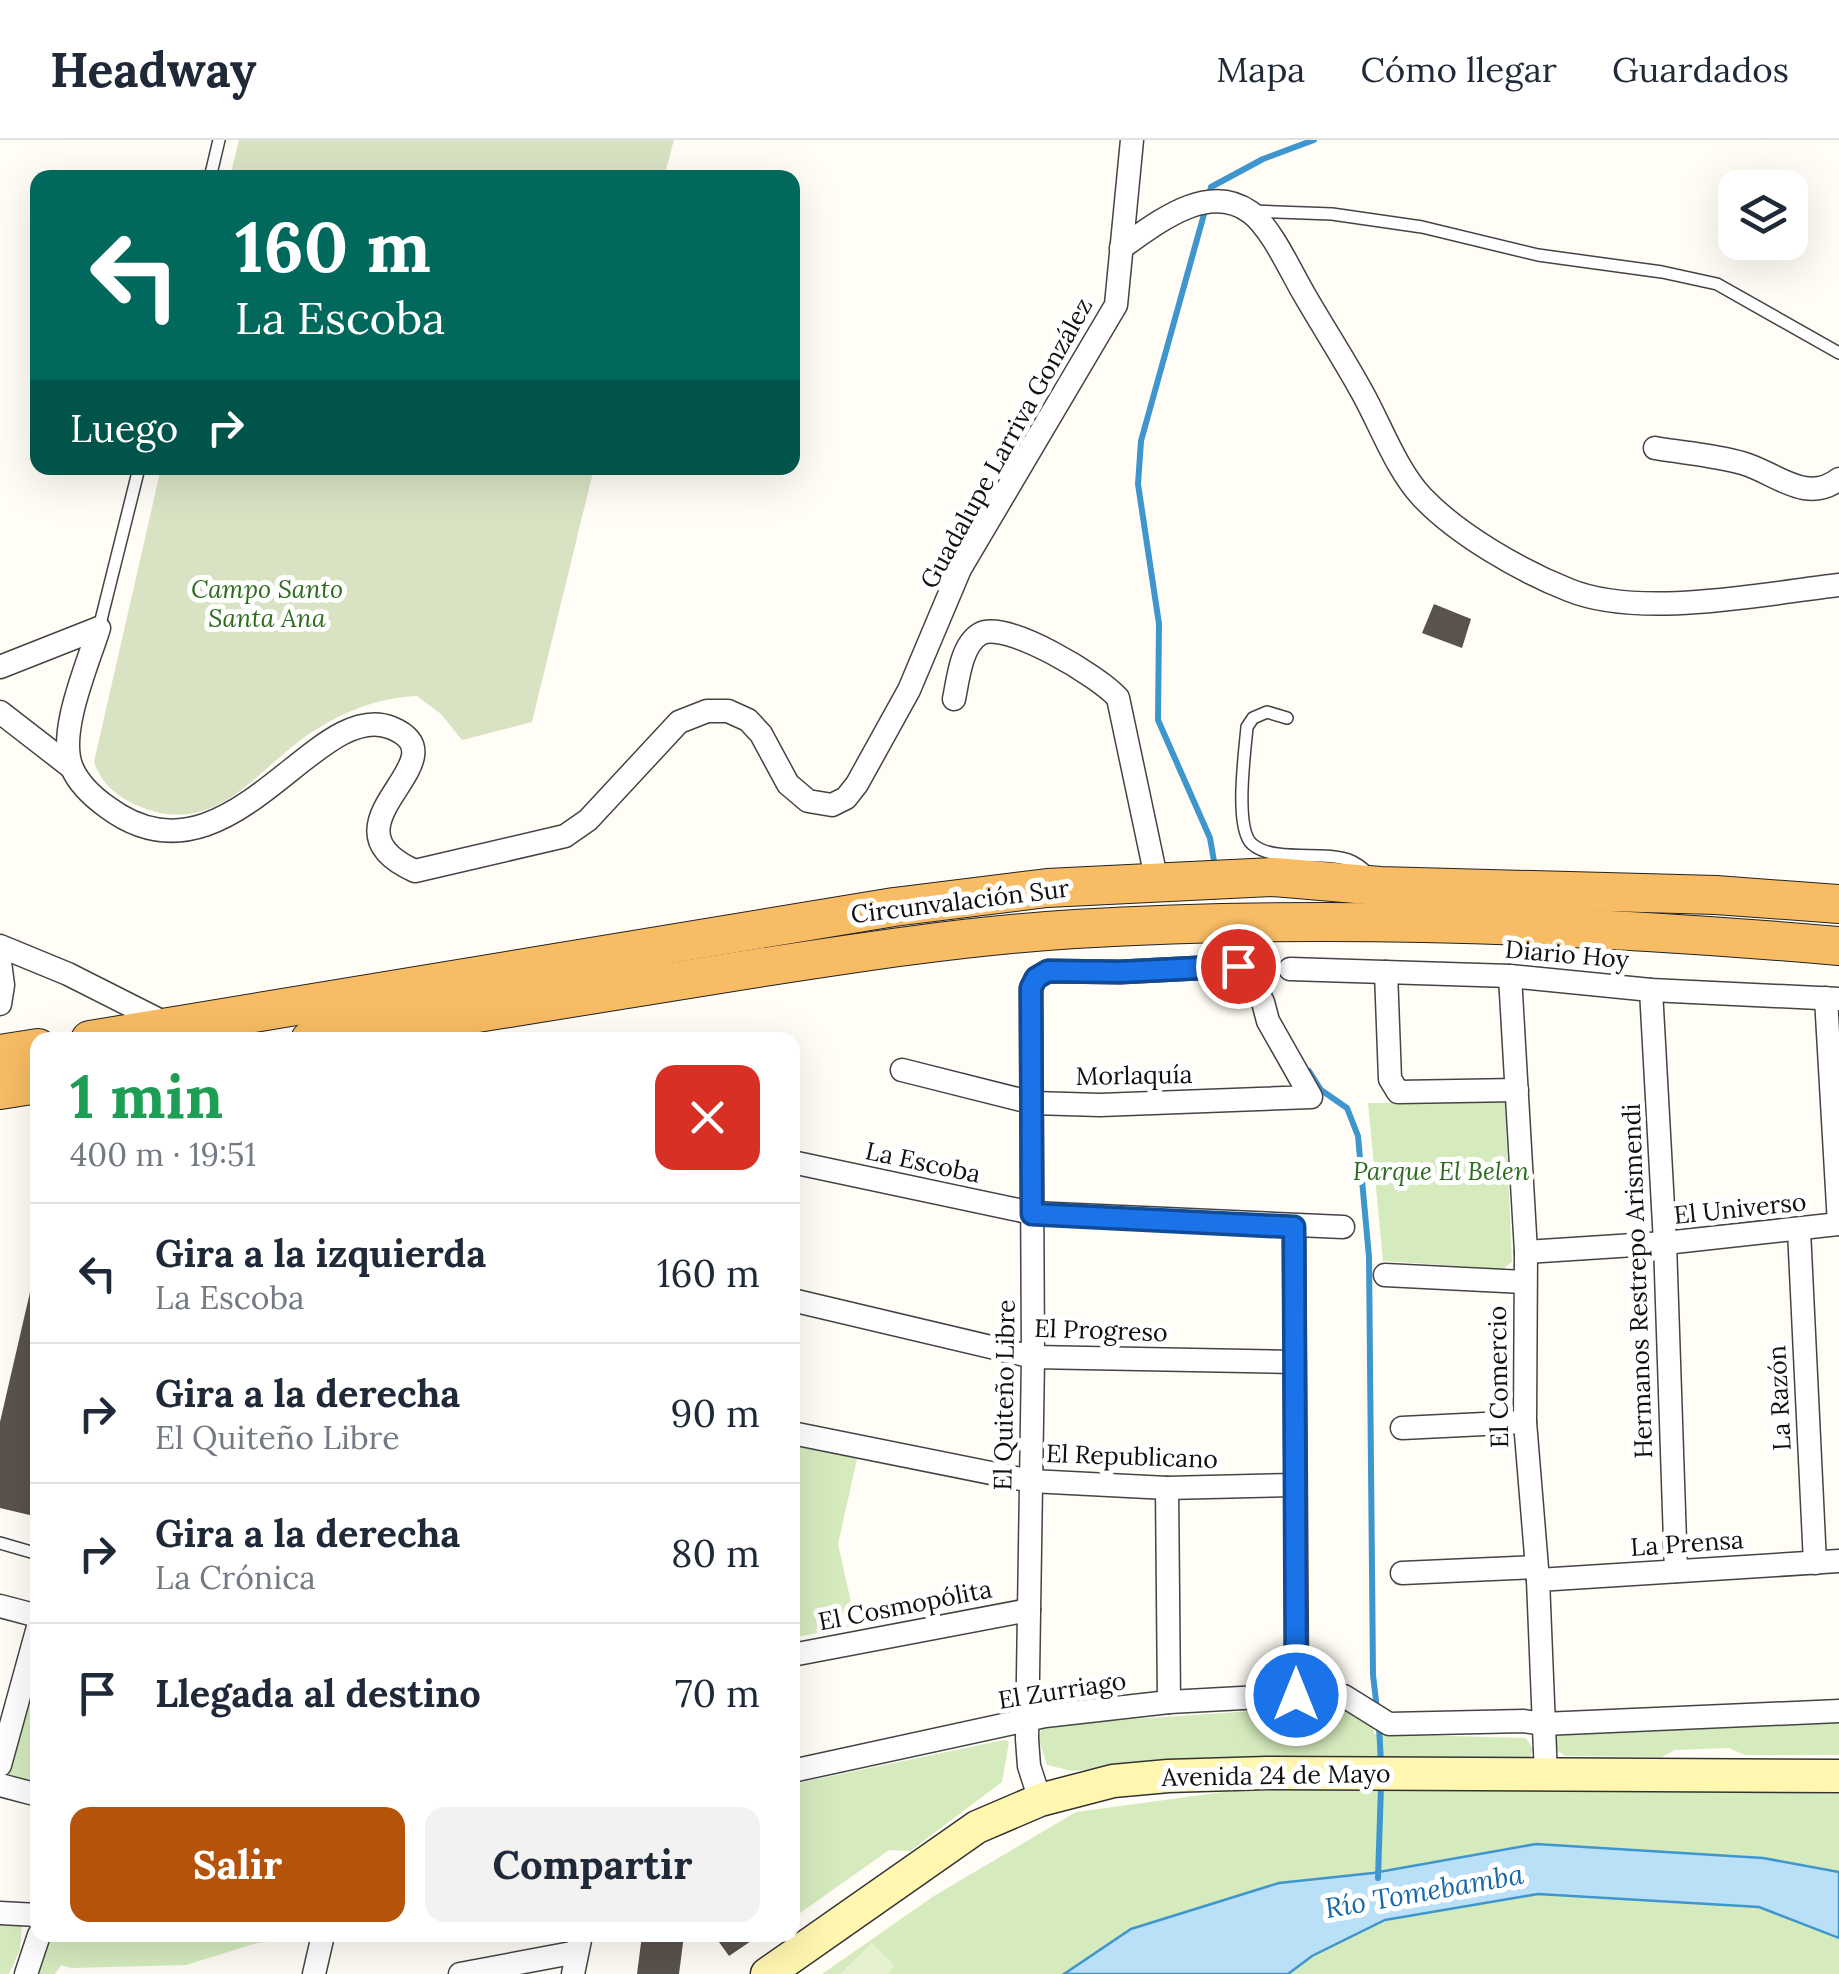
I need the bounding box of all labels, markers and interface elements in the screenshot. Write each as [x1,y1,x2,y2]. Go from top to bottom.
text: Headway [50,39,256,100]
text: Mapa [1216,47,1305,92]
text: Cómo llegar [1360,47,1557,92]
text: Guardados [1612,47,1789,92]
map controls [1718,170,1808,260]
button: layers [1718,170,1808,260]
text: 160 m [235,202,431,291]
icon: left [70,210,200,340]
text: La Escoba [235,289,445,346]
street label: Guadalupe Larriva González [913,292,1099,594]
icon: right [198,400,253,455]
text: Luego [70,404,178,452]
park label: Campo Santo Santa Ana [191,573,343,634]
street label: Circunvalación Sur [849,872,1071,930]
pin [1196,924,1281,1009]
street label: Diario Hoy [1504,933,1631,975]
icon: arrive [1211,939,1266,994]
text: 1 min [70,1058,223,1134]
street label: Morlaquía [1075,1058,1193,1092]
button: close [655,1065,760,1170]
street label: Hermanos Restrepo Arismendi [1615,1103,1659,1459]
text: 400 m · 19:51 [70,1134,256,1175]
street label: La Escoba [863,1134,984,1190]
park label: Parque El Belen [1353,1155,1530,1187]
street label: El Universo [1672,1185,1808,1231]
text: Gira a la izquierda [155,1229,486,1277]
icon: left [70,1246,125,1301]
text: 160 m [657,1249,760,1297]
text: La Escoba [155,1277,305,1318]
street label: El Quiteño Libre [986,1299,1022,1491]
street label: El Comercio [1481,1305,1515,1449]
street label: El Progreso [1034,1312,1168,1348]
street label: La Razón [1760,1344,1798,1452]
text: Gira a la derecha [155,1369,460,1417]
icon: right [70,1386,125,1441]
text: 90 m [670,1389,760,1437]
text: El Quiteño Libre [155,1417,399,1458]
street label: El Republicano [1045,1437,1219,1475]
text: Gira a la derecha [155,1509,460,1557]
street label: La Prensa [1629,1523,1745,1563]
icon: right [70,1526,125,1581]
text: 80 m [671,1529,760,1577]
text: La Crónica [155,1557,316,1598]
street label: El Cosmopólita [816,1572,994,1637]
position arrow [1244,1643,1348,1747]
street label: El Zurriago [996,1664,1128,1716]
icon: arrive [70,1666,125,1721]
text: Llegada al destino [155,1669,481,1717]
text: 70 m [675,1669,760,1717]
street label: Avenida 24 de Mayo [1160,1757,1391,1793]
button: Salir [70,1807,405,1922]
button: Compartir [425,1807,760,1922]
water label: Río Tomebamba [1322,1856,1527,1926]

